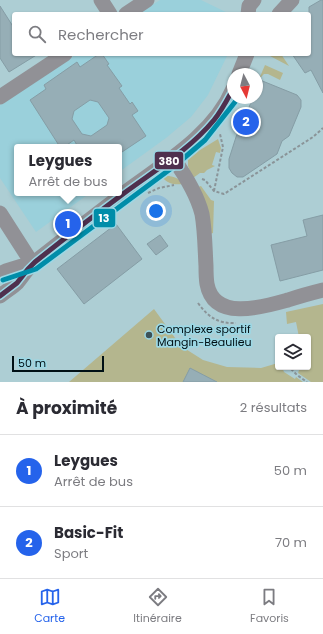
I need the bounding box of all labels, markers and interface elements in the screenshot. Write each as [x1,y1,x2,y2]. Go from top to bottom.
search box [12,12,311,56]
icon: search [26,23,48,45]
text: Rechercher [58,24,144,45]
north arrow [227,68,263,104]
pin: 2 [233,107,259,137]
popup [14,144,122,196]
text: Leygues [29,150,92,171]
line badge: 380 [154,151,184,170]
text: 380 [159,153,179,169]
text: Arrêt de bus [29,172,107,191]
your location [146,201,166,221]
line badge: 13 [93,208,116,228]
pin: 1 [55,209,81,239]
text: 13 [99,210,110,226]
place label: Complexe sportif Mangin-Beaulieu [157,321,252,350]
marker: Complexe sportif Mangin-Beaulieu [144,330,154,340]
map controls [275,334,311,370]
button: layers [275,334,311,370]
scale bar [12,354,104,373]
text: 50 m [18,355,46,371]
text: À proximité [16,396,117,420]
text: 2 résultats [240,398,307,417]
text: Leygues [54,450,118,471]
text: 1 [27,461,31,480]
text: 50 m [274,461,307,480]
text: Arrêt de bus [54,472,133,491]
text: Basic-Fit [54,522,123,543]
text: 2 [25,533,33,552]
text: 70 m [275,533,307,552]
text: Sport [54,544,88,563]
tab: Carte [34,586,65,627]
tab: Itinéraire [133,586,182,627]
tab: Favoris [250,586,289,627]

